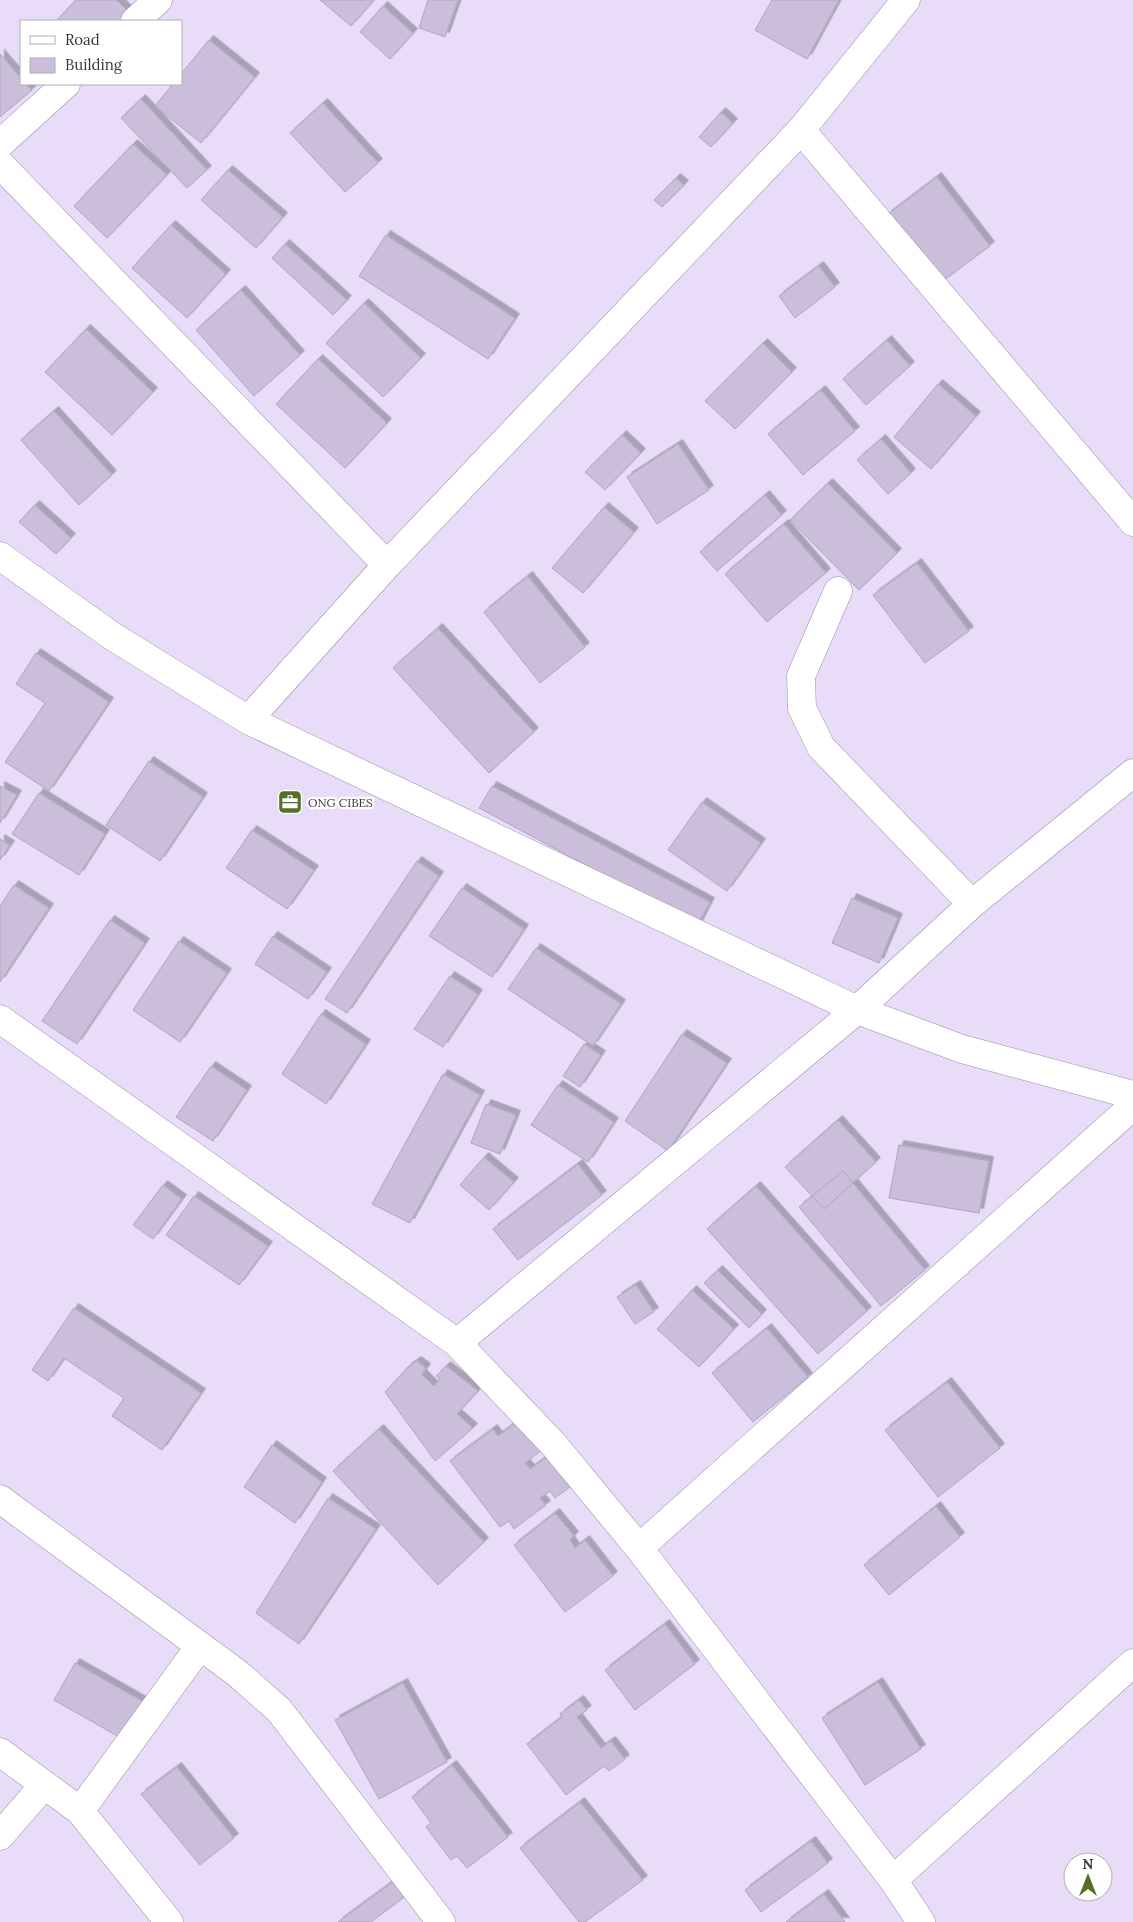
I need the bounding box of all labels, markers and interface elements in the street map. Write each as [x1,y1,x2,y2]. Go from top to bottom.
legend [20,20,182,85]
text: Road [65,30,100,49]
text: Building [65,55,123,74]
office icon: ONG CIBES [277,789,303,815]
place label: ONG CIBES [308,795,373,810]
north arrow [1063,1852,1113,1902]
text: N [1083,1855,1094,1873]

